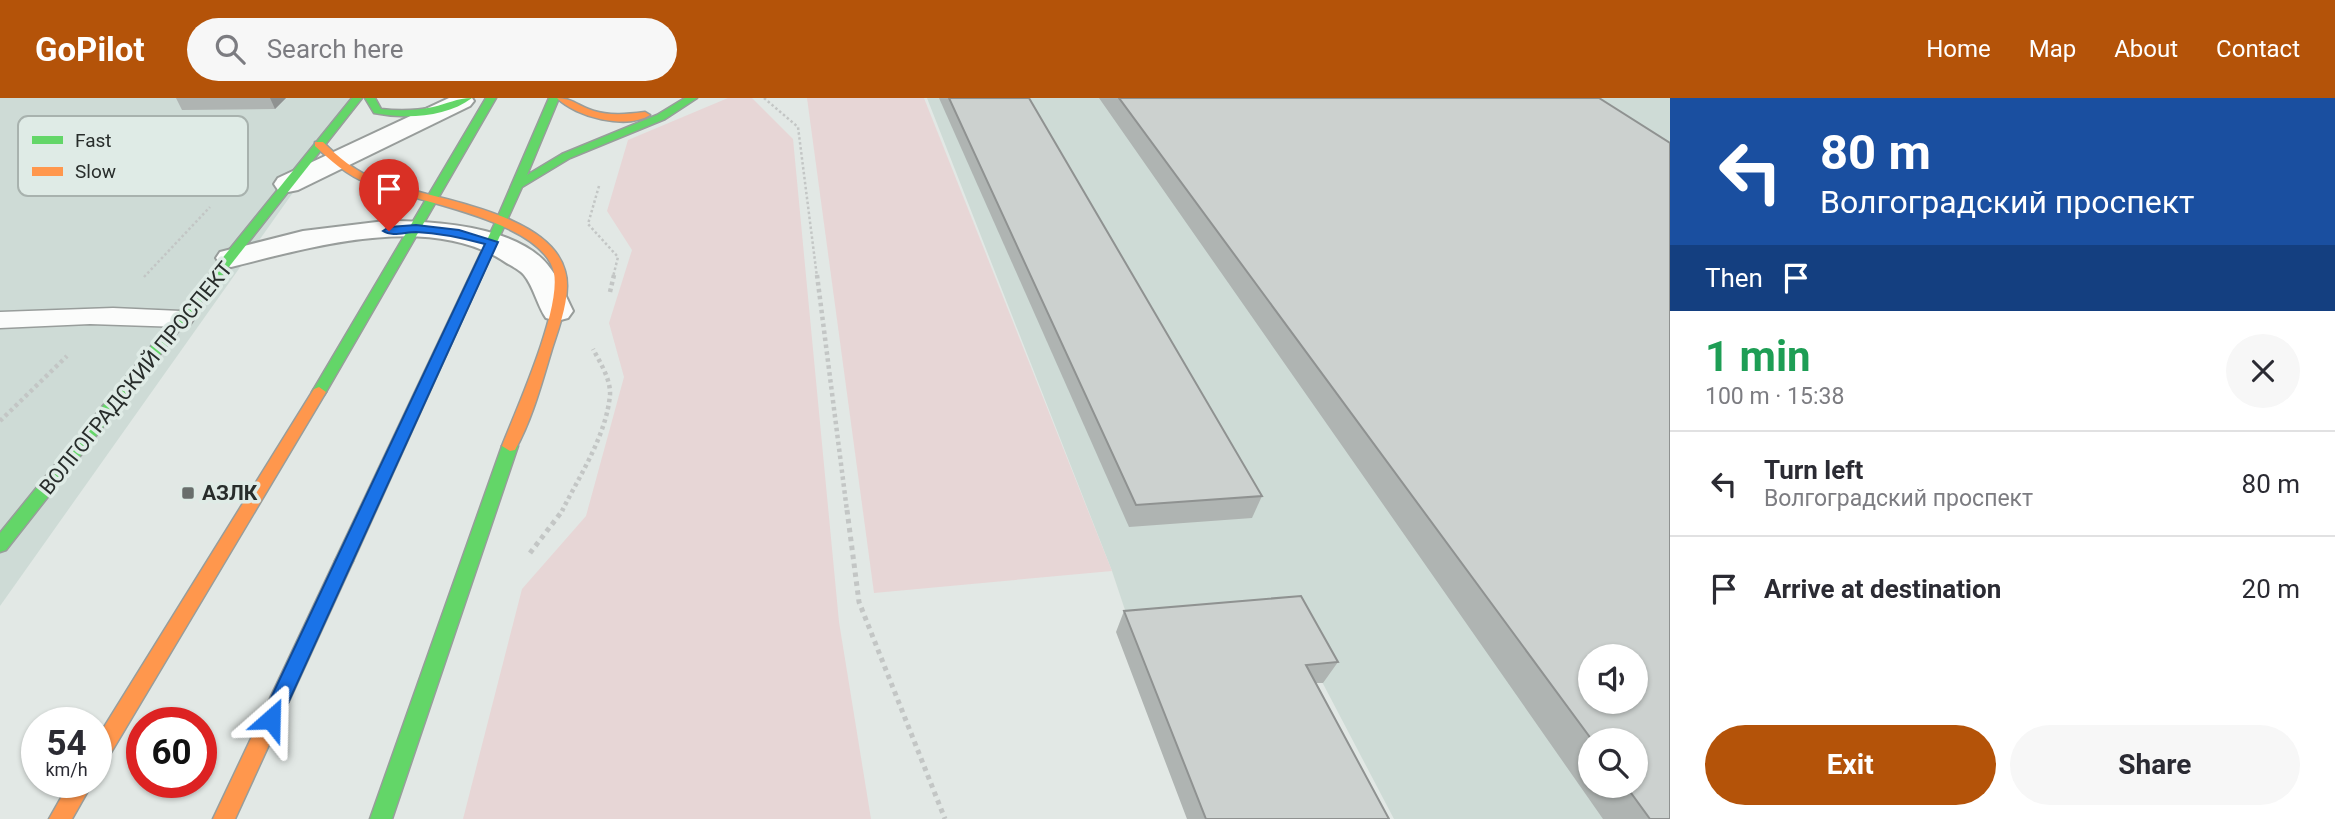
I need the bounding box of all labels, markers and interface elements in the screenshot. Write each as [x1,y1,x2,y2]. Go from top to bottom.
search box [187,18,677,81]
text: GoPilot [35,30,145,69]
icon: search [211,30,249,68]
text: Search here [267,34,403,64]
text: Home [1926,35,1991,63]
text: Map [2029,35,2076,63]
text: About [2114,35,2178,63]
text: Contact [2216,35,2300,63]
legend [18,116,248,196]
text: 80 m [1820,124,1931,181]
icon: left [1705,126,1796,217]
text: Fast [75,129,112,152]
pin [359,159,419,231]
text: Slow [75,160,116,183]
icon: arrive [370,170,408,208]
text: Волгоградский проспект [1820,183,2194,221]
street label: ВОЛГОГРАДСКИЙ ПРОСПЕКТ [35,257,238,499]
icon: arrive [1777,259,1815,297]
text: Then [1705,263,1763,293]
text: 1 min [1705,332,1811,381]
button: close [2226,334,2300,408]
text: 100 m · 15:38 [1705,383,1844,410]
text: Turn left [1764,455,1863,485]
icon: left [1705,465,1743,503]
text: 80 m [2242,469,2300,499]
place label: АЗЛК [202,481,258,505]
marker: АЗЛК [180,485,196,501]
text: Волгоградский проспект [1764,485,2033,512]
icon: arrive [1705,570,1743,608]
text: Arrive at destination [1764,574,2001,604]
text: 20 m [2242,574,2300,604]
map controls [1578,644,1648,798]
button: sound [1578,644,1648,714]
position arrow [234,682,308,756]
speed limit sign: 60 [126,707,217,798]
text: 54 [46,723,87,764]
button: Exit [1705,725,1996,805]
button: Share [2010,725,2300,805]
button: search [1578,728,1648,798]
text: km/h [45,759,88,780]

